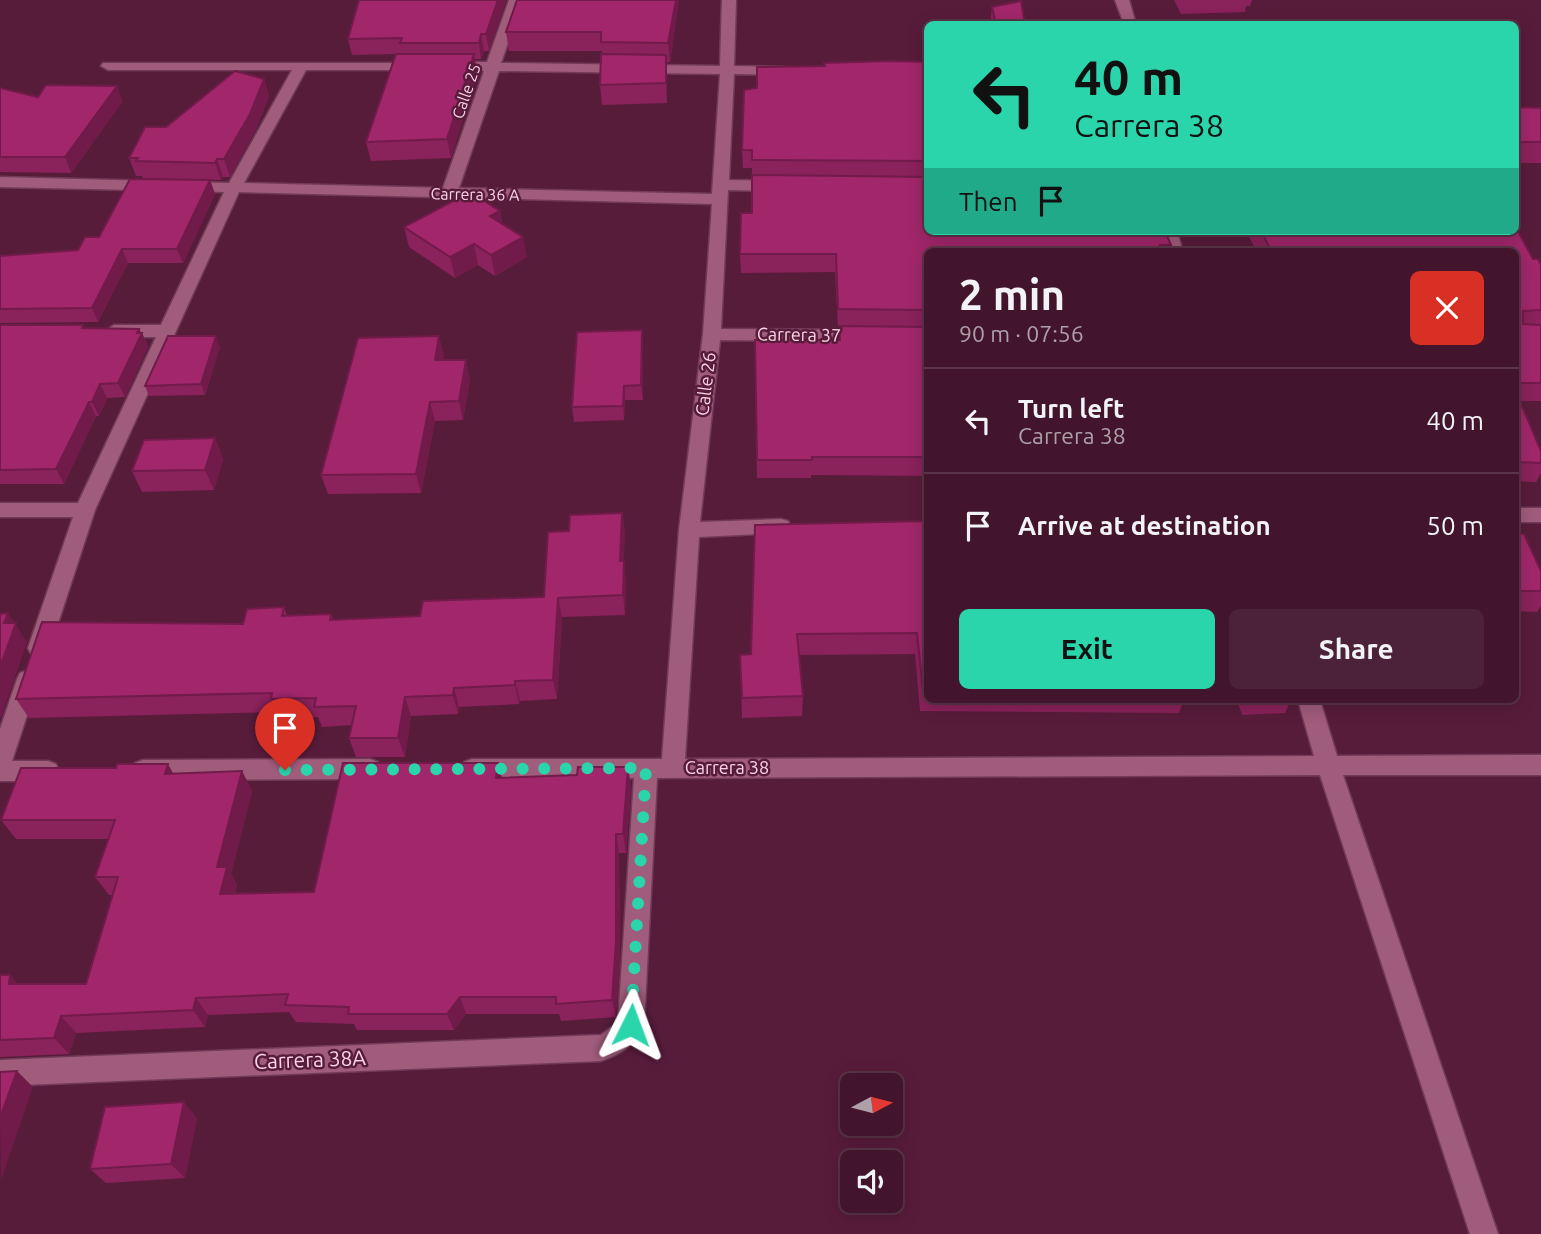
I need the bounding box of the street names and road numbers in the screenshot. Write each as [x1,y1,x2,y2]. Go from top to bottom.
street label: Calle 25 [448,61,484,121]
street label: Carrera 36 A [430,184,520,204]
street label: Carrera 37 [757,323,841,345]
street label: Calle 26 [691,351,719,417]
street label: Carrera 38 [685,757,769,777]
street label: Carrera 38A [254,1045,367,1073]

